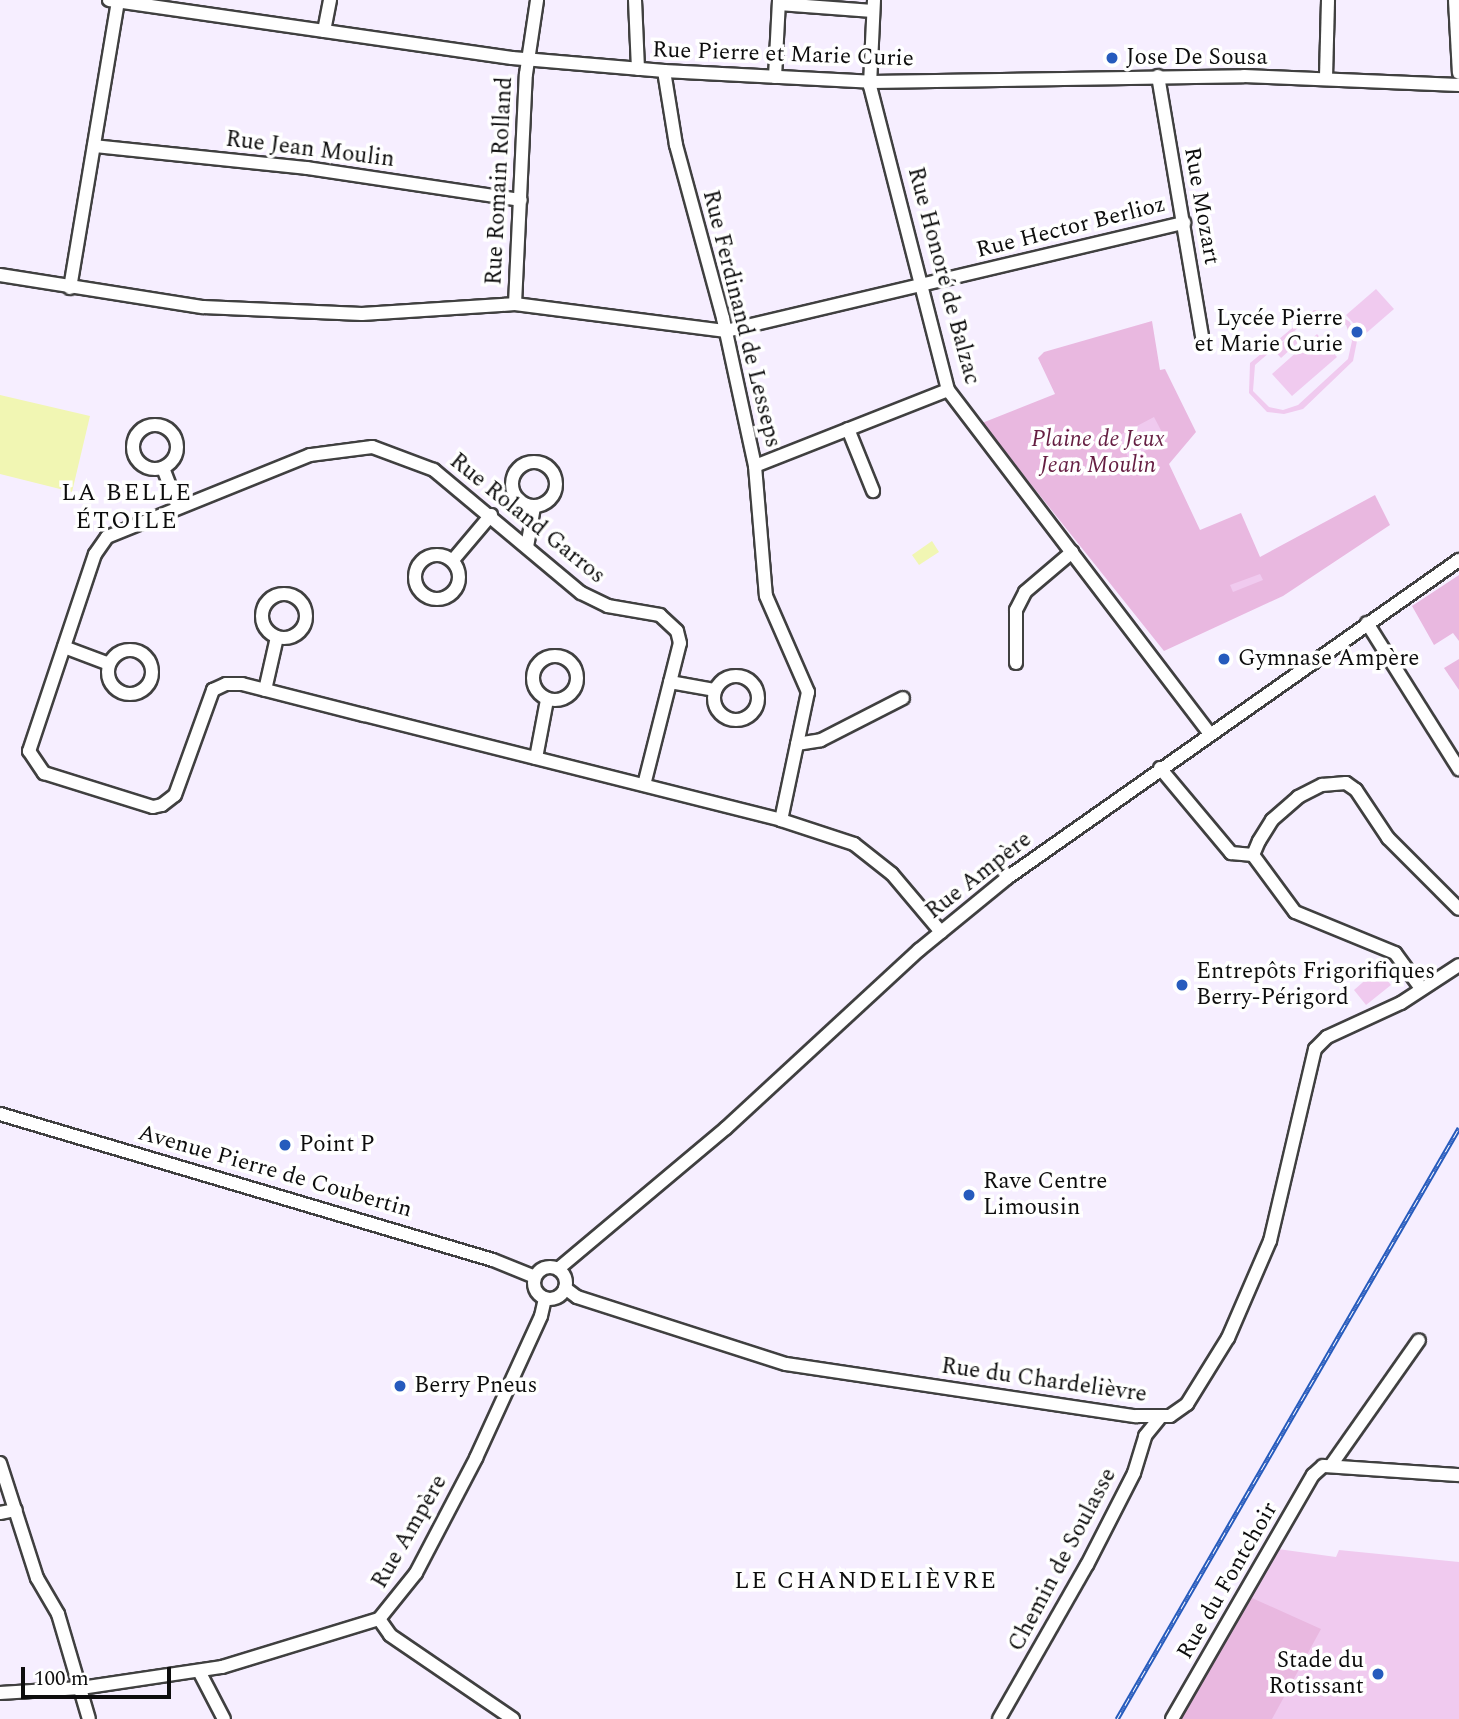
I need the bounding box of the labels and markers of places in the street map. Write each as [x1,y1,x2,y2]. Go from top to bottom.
place label: Jose De Sousa [1126,44,1268,72]
marker: Jose De Sousa [1104,50,1120,66]
place label: Lycée Pierre et Marie Curie [1194,305,1343,359]
marker: Lycée Pierre et Marie Curie [1349,324,1365,340]
place label: Gymnase Ampère [1238,645,1419,673]
marker: Gymnase Ampère [1216,651,1232,667]
place label: Entrepôts Frigorifiques Berry-Périgord [1196,958,1435,1012]
marker: Entrepôts Frigorifiques Berry-Périgord [1174,977,1190,993]
place label: Point P [299,1131,375,1159]
marker: Point P [277,1137,293,1153]
place label: Rave Centre Limousin [983,1168,1107,1222]
marker: Rave Centre Limousin [961,1187,977,1203]
place label: Berry Pneus [414,1372,537,1400]
marker: Berry Pneus [392,1378,408,1394]
place label: Stade du Rotissant [1269,1647,1364,1701]
marker: Stade du Rotissant [1370,1666,1386,1682]

